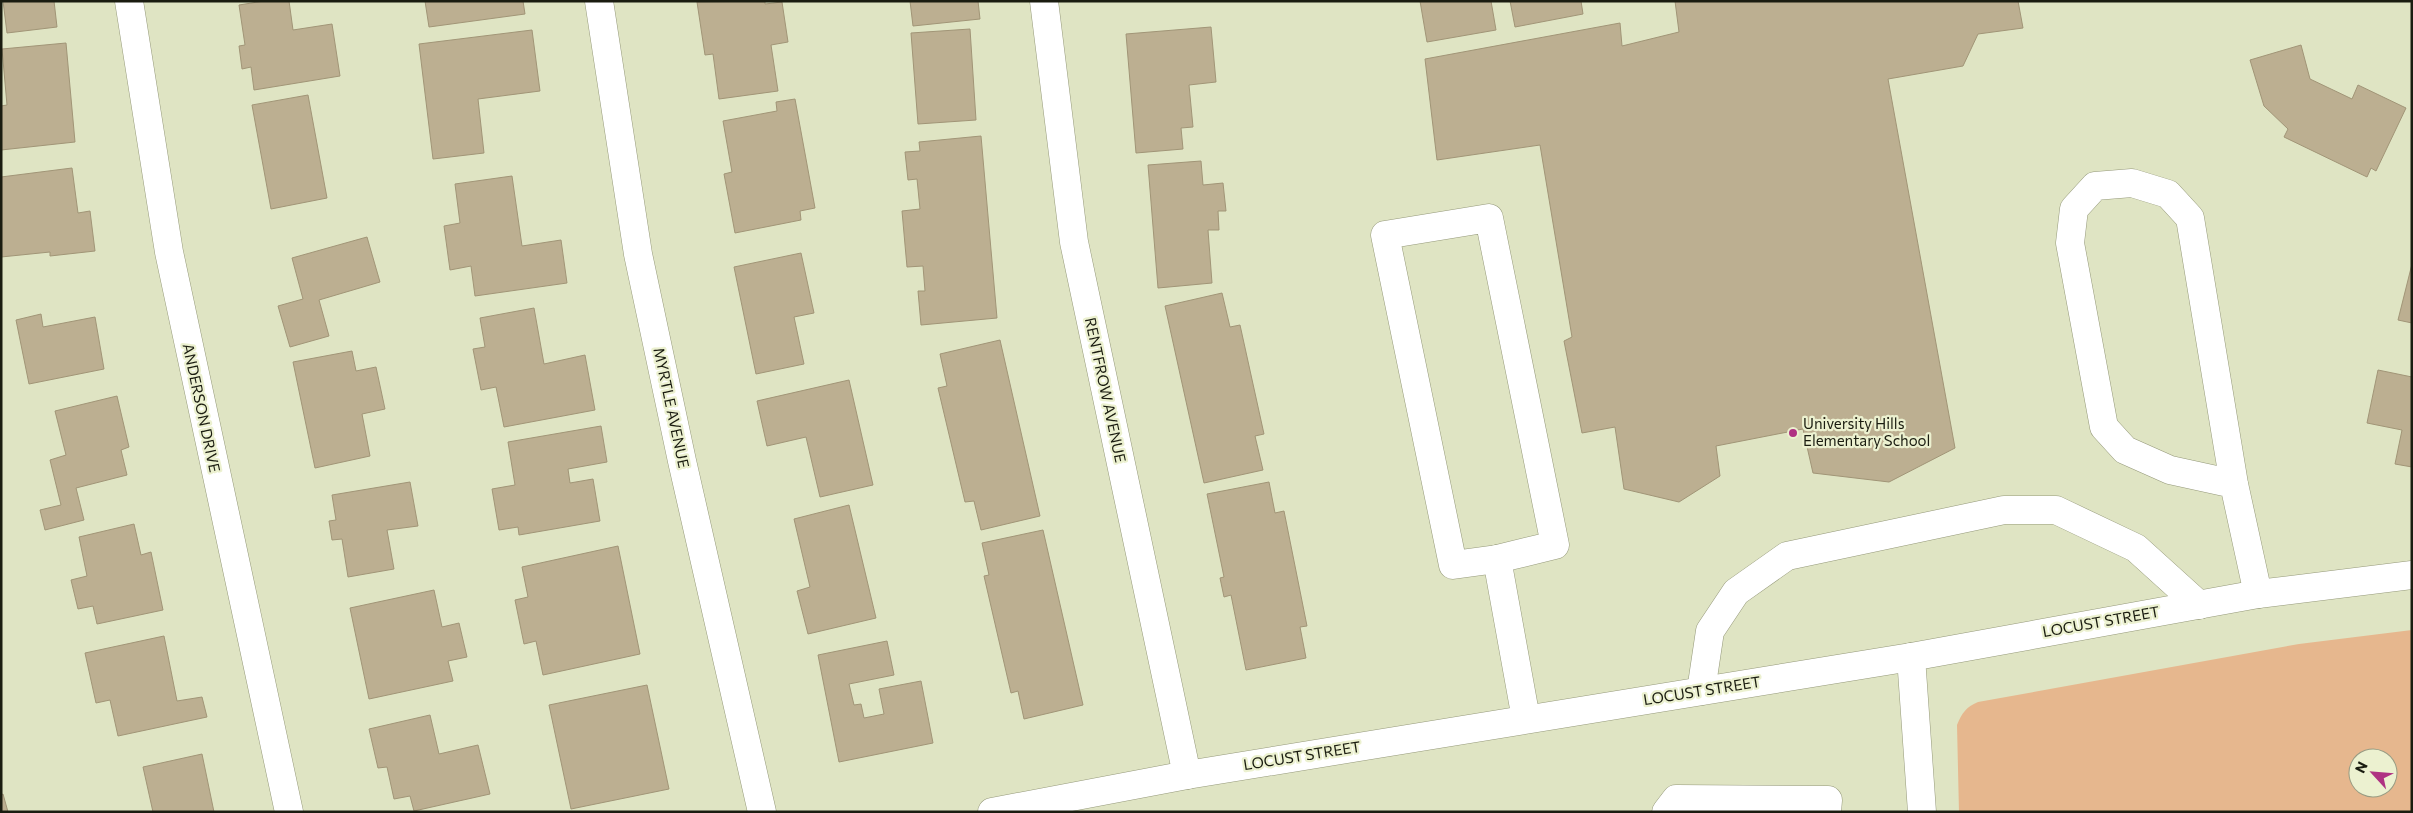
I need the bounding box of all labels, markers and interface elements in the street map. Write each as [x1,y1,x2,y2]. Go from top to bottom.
street label: RENTFROW AVENUE [1082,316,1130,464]
street label: ANDERSON DRIVE [180,342,224,474]
street label: MYRTLE AVENUE [650,346,694,470]
place label: University Hills Elementary School [1803,414,1930,449]
marker: University Hills Elementary School [1787,427,1799,439]
street label: LOCUST STREET [2041,602,2161,640]
street label: LOCUST STREET [1642,672,1762,708]
street label: LOCUST STREET [1242,737,1362,773]
north arrow [2348,748,2398,798]
text: N [2351,759,2371,776]

